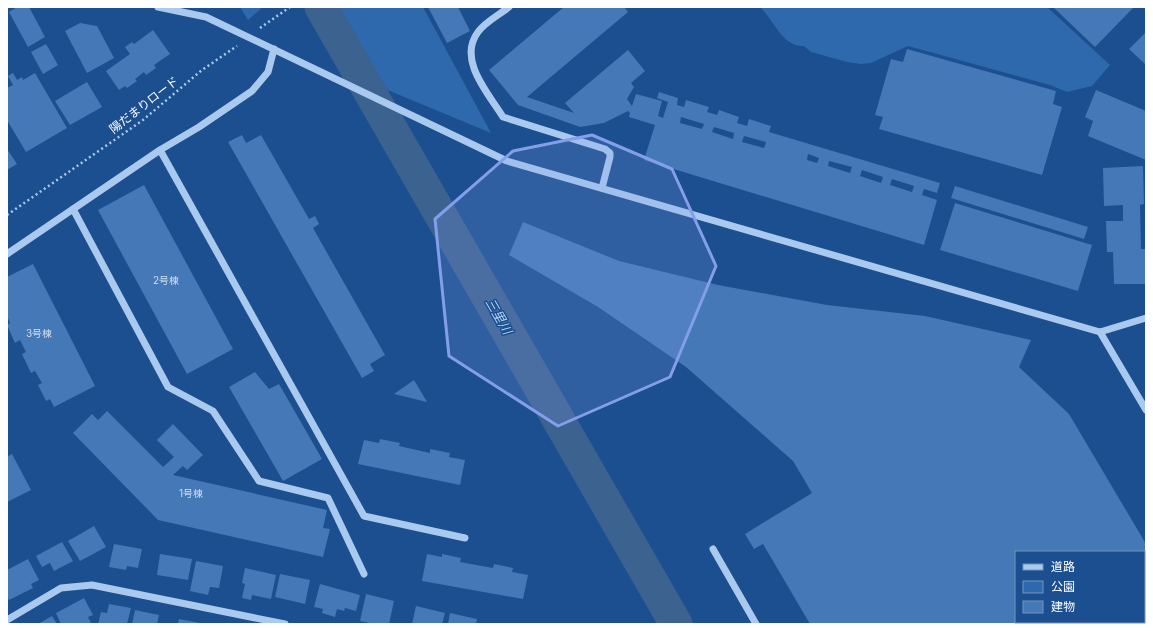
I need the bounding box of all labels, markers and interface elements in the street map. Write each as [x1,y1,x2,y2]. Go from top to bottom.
street label: 陽だまりロード [106,73,181,136]
house number: 2号棟 [153,274,179,286]
water label: 三里川 [482,295,517,339]
house number: 3号棟 [26,327,52,339]
house number: 1号棟 [179,487,203,499]
legend [1015,551,1145,623]
text: 道路 [1051,559,1075,574]
text: 公園 [1051,579,1075,594]
text: 建物 [1051,599,1075,614]

